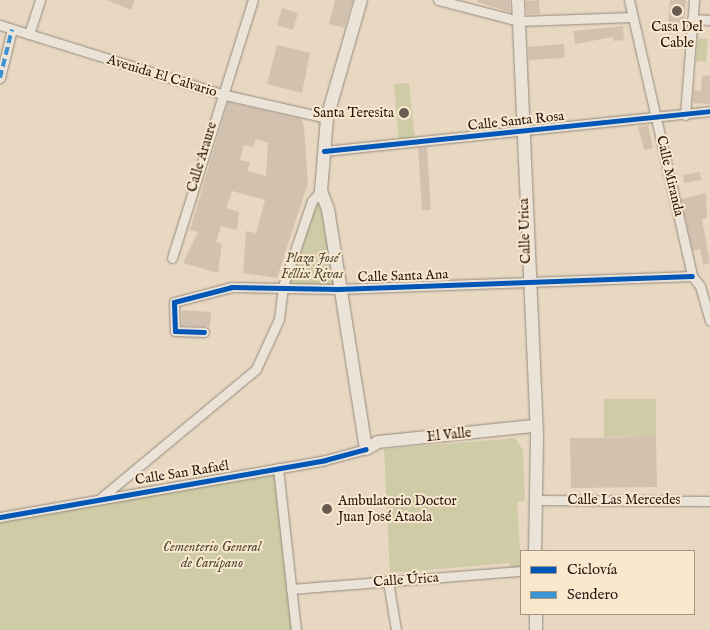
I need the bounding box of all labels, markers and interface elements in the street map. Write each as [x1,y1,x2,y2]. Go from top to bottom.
marker: Casa Del Cable [671,5,683,17]
place label: Casa Del Cable [651,19,703,52]
street label: Avenida El Calvario [105,51,219,101]
place label: Santa Teresita [313,105,394,121]
marker: Santa Teresita [398,107,410,119]
street label: Calle Santa Rosa [467,108,565,134]
street label: Calle Araure [183,120,221,194]
street label: Calle Miranda [653,134,687,218]
street label: Calle Urica [515,198,535,264]
park label: Plaza José Féllix Rivas [281,250,343,282]
street label: Calle Santa Ana [357,266,449,286]
street label: El Valle [426,424,472,446]
street label: Calle San Rafaél [134,457,230,489]
street label: Calle Las Mercedes [568,492,680,508]
place label: Ambulatorio Doctor Juan José Ataola [338,493,457,526]
marker: Ambulatorio Doctor Juan José Ataola [320,502,334,516]
park label: Cementerio General de Carúpano [163,539,261,572]
legend [520,550,695,615]
text: Ciclovía [567,560,617,579]
street label: Calle Úrica [373,569,439,591]
text: Sendero [567,585,618,604]

